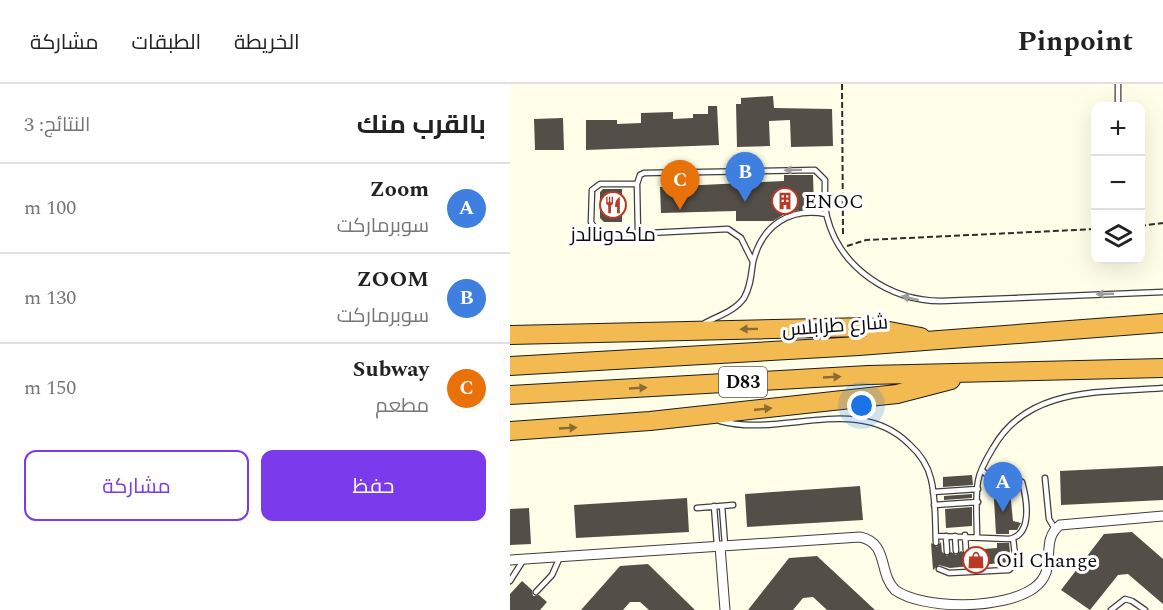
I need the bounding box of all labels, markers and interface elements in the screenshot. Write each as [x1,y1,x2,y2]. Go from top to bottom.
text: Pinpoint [1018,20,1133,63]
text: مشاركة [30,27,99,59]
text: الطبقات [132,27,201,59]
text: الخريطة [234,27,300,59]
map controls [1091,102,1145,264]
button: + [1091,102,1145,156]
text: بالقرب منك [357,105,486,145]
text: النتائج: 3 [24,110,90,140]
pin: B [726,152,764,202]
button: − [1091,156,1145,210]
pin: C [660,160,700,210]
one-way arrow [783,165,802,175]
text: Zoom [370,173,429,206]
building icon: ENOC [770,186,800,216]
place label: ENOC [804,187,864,217]
restaurant icon: ماكدونالدز [598,190,628,220]
text: 100 m [24,193,76,223]
text: A [459,193,474,223]
button: layers [1091,210,1145,264]
text: سوبرماركت [337,211,429,241]
place label: ماكدونالدز [569,220,656,250]
text: ZOOM [357,263,429,296]
text: 130 m [24,283,76,313]
text: B [459,283,474,313]
one-way arrow [1095,290,1114,299]
one-way arrow [901,292,919,302]
text: سوبرماركت [337,301,429,331]
street label: شارع طرابلس [781,307,889,345]
one-way arrow [739,324,758,334]
text: Subway [353,353,429,386]
road number: D83 [719,367,767,397]
one-way arrow [823,372,842,381]
text: 150 m [24,373,76,403]
text: C [459,373,474,403]
one-way arrow [628,383,647,393]
text: مطعم [375,391,429,421]
your location [847,391,876,420]
one-way arrow [753,405,772,414]
one-way arrow [559,423,578,432]
button: مشاركة [24,450,249,521]
button: حفظ [261,450,486,521]
pin: A [984,462,1022,512]
shop icon: Oil Change [961,545,991,575]
place label: Oil Change [996,546,1097,576]

